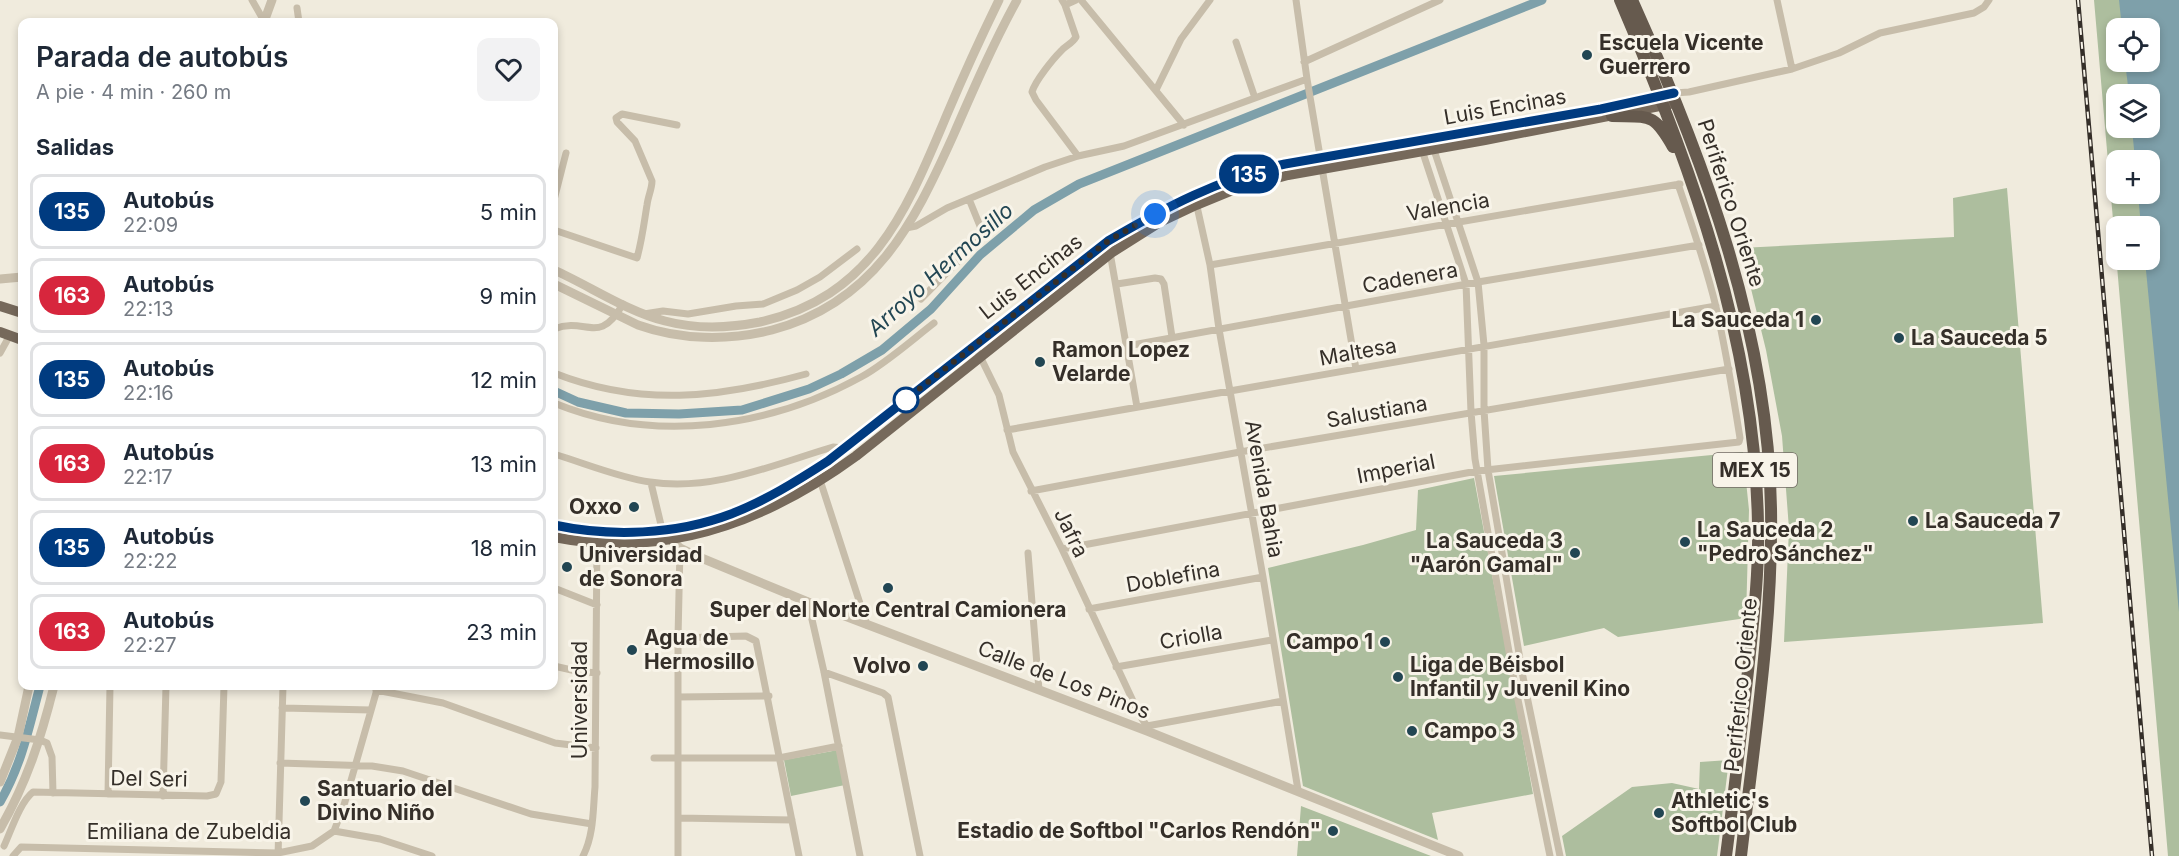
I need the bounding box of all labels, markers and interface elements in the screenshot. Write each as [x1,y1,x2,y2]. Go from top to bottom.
map controls [2106,18,2160,270]
button: locate [2106,18,2160,72]
place label: Escuela Vicente Guerrero [1599,30,1764,79]
button: heart [477,38,540,101]
text: Parada de autobús [36,40,288,74]
marker: Escuela Vicente Guerrero [1580,48,1594,62]
text: A pie · 4 min · 260 m [36,80,231,104]
street label: Luis Encinas [1442,83,1568,130]
button: layers [2106,84,2160,138]
street label: Periferico Oriente [1693,116,1770,290]
text: Salidas [36,134,114,160]
button: + [2106,150,2160,204]
line badge: 135 [1214,154,1284,194]
text: 135 [1231,162,1267,187]
text: Autobús [123,187,214,213]
street label: Valencia [1404,187,1491,226]
water label: Arroyo Hermosillo [861,197,1018,342]
text: 135 [54,199,90,224]
text: 5 min [480,199,537,225]
your location [1140,199,1170,229]
text: 22:09 [123,213,178,237]
button: − [2106,216,2160,270]
street label: Luis Encinas [974,229,1087,325]
street label: Cadenera [1360,257,1460,298]
text: Autobús [123,271,214,297]
text: 163 [54,283,90,308]
text: 9 min [480,283,537,309]
text: 22:13 [123,297,174,321]
place label: La Sauceda 1 [1672,307,1804,332]
marker: La Sauceda 1 [1809,313,1823,327]
place label: La Sauceda 5 [1911,325,2048,350]
marker: La Sauceda 5 [1892,331,1906,345]
street label: Maltesa [1317,332,1398,371]
place label: Ramon Lopez Velarde [1052,337,1190,386]
text: Autobús [123,355,214,381]
marker: Ramon Lopez Velarde [1033,355,1047,369]
text: 135 [54,367,90,392]
text: 12 min [471,367,537,393]
text: 22:16 [123,381,174,405]
unlabelled marker [893,387,919,413]
street label: Salustiana [1325,390,1429,433]
street label: Avenida Bahia [1240,418,1289,560]
text: Autobús [123,439,214,465]
street label: Imperial [1355,449,1437,488]
text: 163 [54,451,90,476]
text: 13 min [471,451,537,477]
road number: MEX 15 [1713,453,1797,487]
text: 22:17 [123,465,173,489]
place label: Oxxo [569,494,622,519]
marker: Oxxo [627,500,641,514]
street label: Jafra [1049,504,1094,561]
place label: La Sauceda 7 [1925,508,2061,533]
marker: La Sauceda 7 [1906,514,1920,528]
place label: La Sauceda 2 "Pedro Sánchez" [1697,517,1874,566]
text: Autobús [123,523,214,549]
place label: La Sauceda 3 "Aarón Gamal" [1410,528,1563,577]
text: 135 [54,535,90,560]
text: 18 min [471,535,537,561]
marker: La Sauceda 2 "Pedro Sánchez" [1678,535,1692,549]
place label: Universidad de Sonora [579,542,703,591]
marker: La Sauceda 3 "Aarón Gamal" [1568,546,1582,560]
text: 22:22 [123,549,178,573]
street label: Doblefina [1124,556,1222,597]
marker: Universidad de Sonora [560,560,574,574]
marker: Super del Norte Central Camionera [881,581,895,595]
place label: Super del Norte Central Camionera [710,597,1066,622]
street label: Periferico Oriente [1719,597,1762,773]
text: Autobús [123,607,214,633]
text: 163 [54,619,90,644]
text: 23 min [466,619,537,645]
street label: Criolla [1158,619,1224,654]
place label: Agua de Hermosillo [644,625,755,674]
place label: Campo 1 [1286,629,1373,654]
text: 22:27 [123,633,177,657]
street label: Calle de Los Pinos [975,635,1154,724]
marker: Campo 1 [1378,635,1392,649]
street label: Universidad [567,641,592,759]
marker: Agua de Hermosillo [625,643,639,657]
place label: Liga de Béisbol Infantil y Juvenil Kino [1410,652,1630,701]
place label: Volvo [853,653,911,678]
marker: Volvo [916,659,930,673]
marker: Liga de Béisbol Infantil y Juvenil Kino [1391,670,1405,684]
place label: Campo 3 [1424,718,1516,743]
marker: Campo 3 [1405,724,1419,738]
street label: Del Seri [110,765,188,792]
place label: Santuario del Divino Niño [317,776,453,825]
place label: Athletic's Softbol Club [1671,788,1797,837]
marker: Santuario del Divino Niño [298,794,312,808]
marker: Athletic's Softbol Club [1652,806,1666,820]
place label: Estadio de Softbol "Carlos Rendón" [957,818,1321,843]
street label: Emiliana de Zubeldia [87,819,291,844]
marker: Estadio de Softbol "Carlos Rendón" [1326,824,1340,838]

